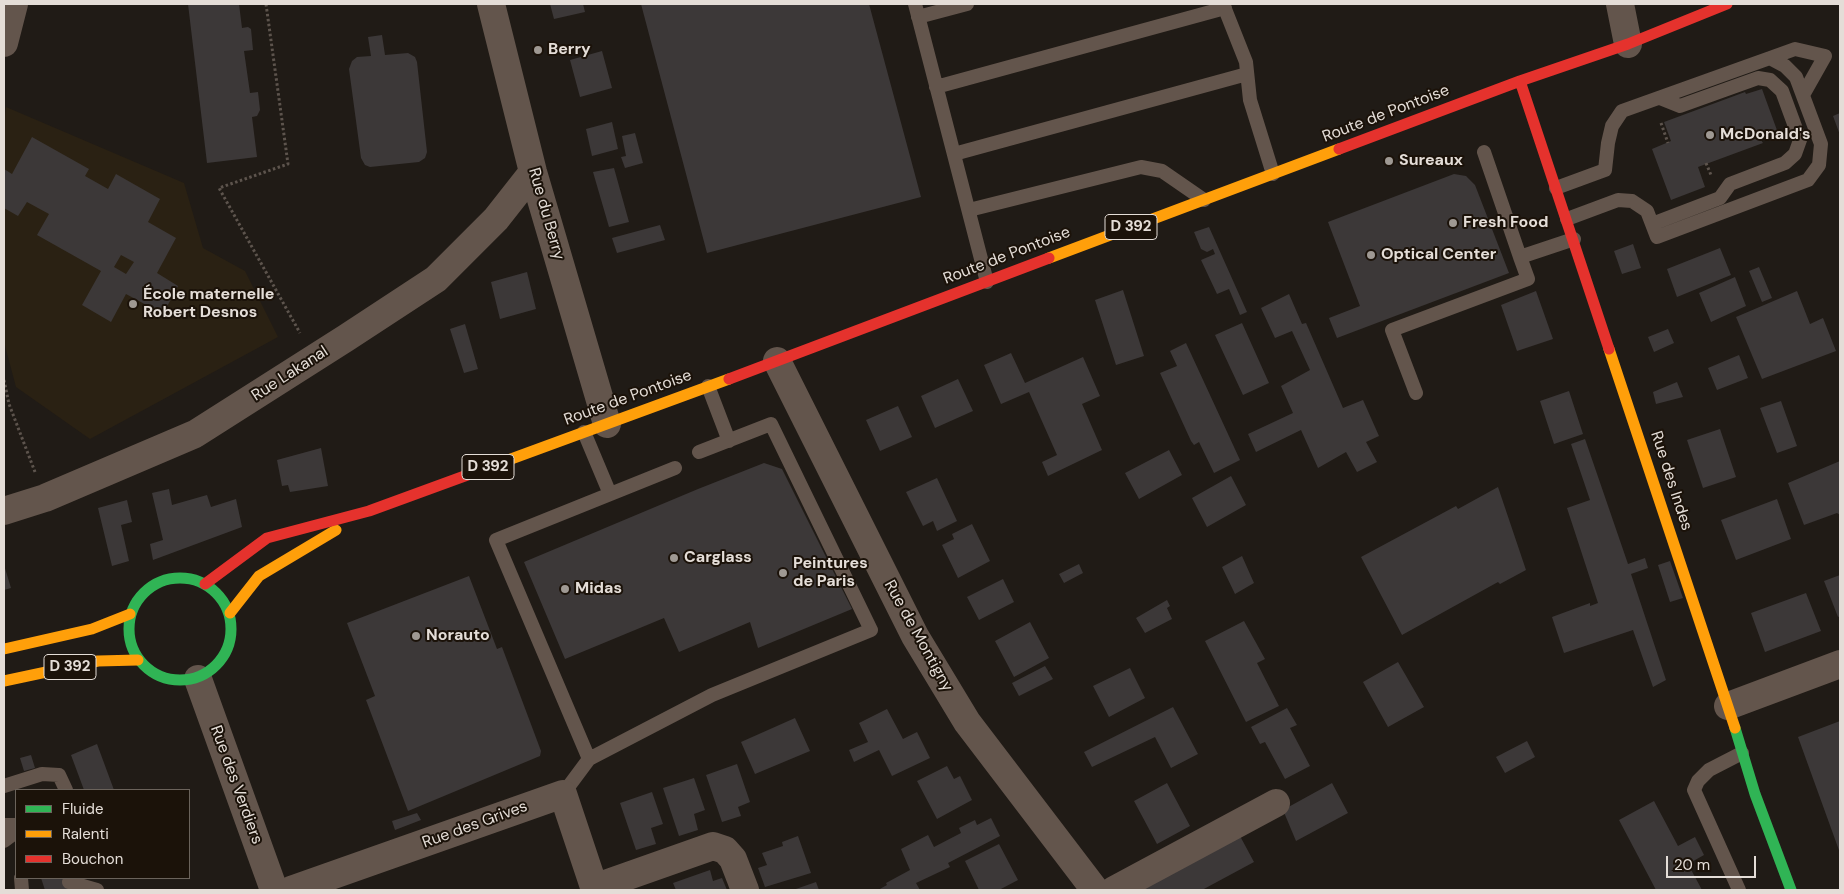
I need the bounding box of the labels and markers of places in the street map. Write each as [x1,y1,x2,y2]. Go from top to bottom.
place label: Berry [548,40,591,60]
marker: Berry [532,44,544,56]
place label: McDonald's [1720,125,1811,145]
marker: McDonald's [1704,129,1716,141]
place label: Sureaux [1399,151,1463,171]
marker: Sureaux [1383,155,1395,167]
place label: Fresh Food [1463,213,1549,233]
marker: Fresh Food [1447,217,1459,229]
place label: Optical Center [1381,245,1496,265]
marker: Optical Center [1365,249,1377,261]
place label: École maternelle Robert Desnos [143,285,274,323]
marker: École maternelle Robert Desnos [127,298,139,310]
place label: Carglass [684,548,752,568]
marker: Carglass [668,552,680,564]
place label: Peintures de Paris [793,554,868,592]
marker: Peintures de Paris [777,567,789,579]
place label: Midas [575,579,622,599]
marker: Midas [559,583,571,595]
place label: Norauto [426,626,490,646]
marker: Norauto [410,630,422,642]

